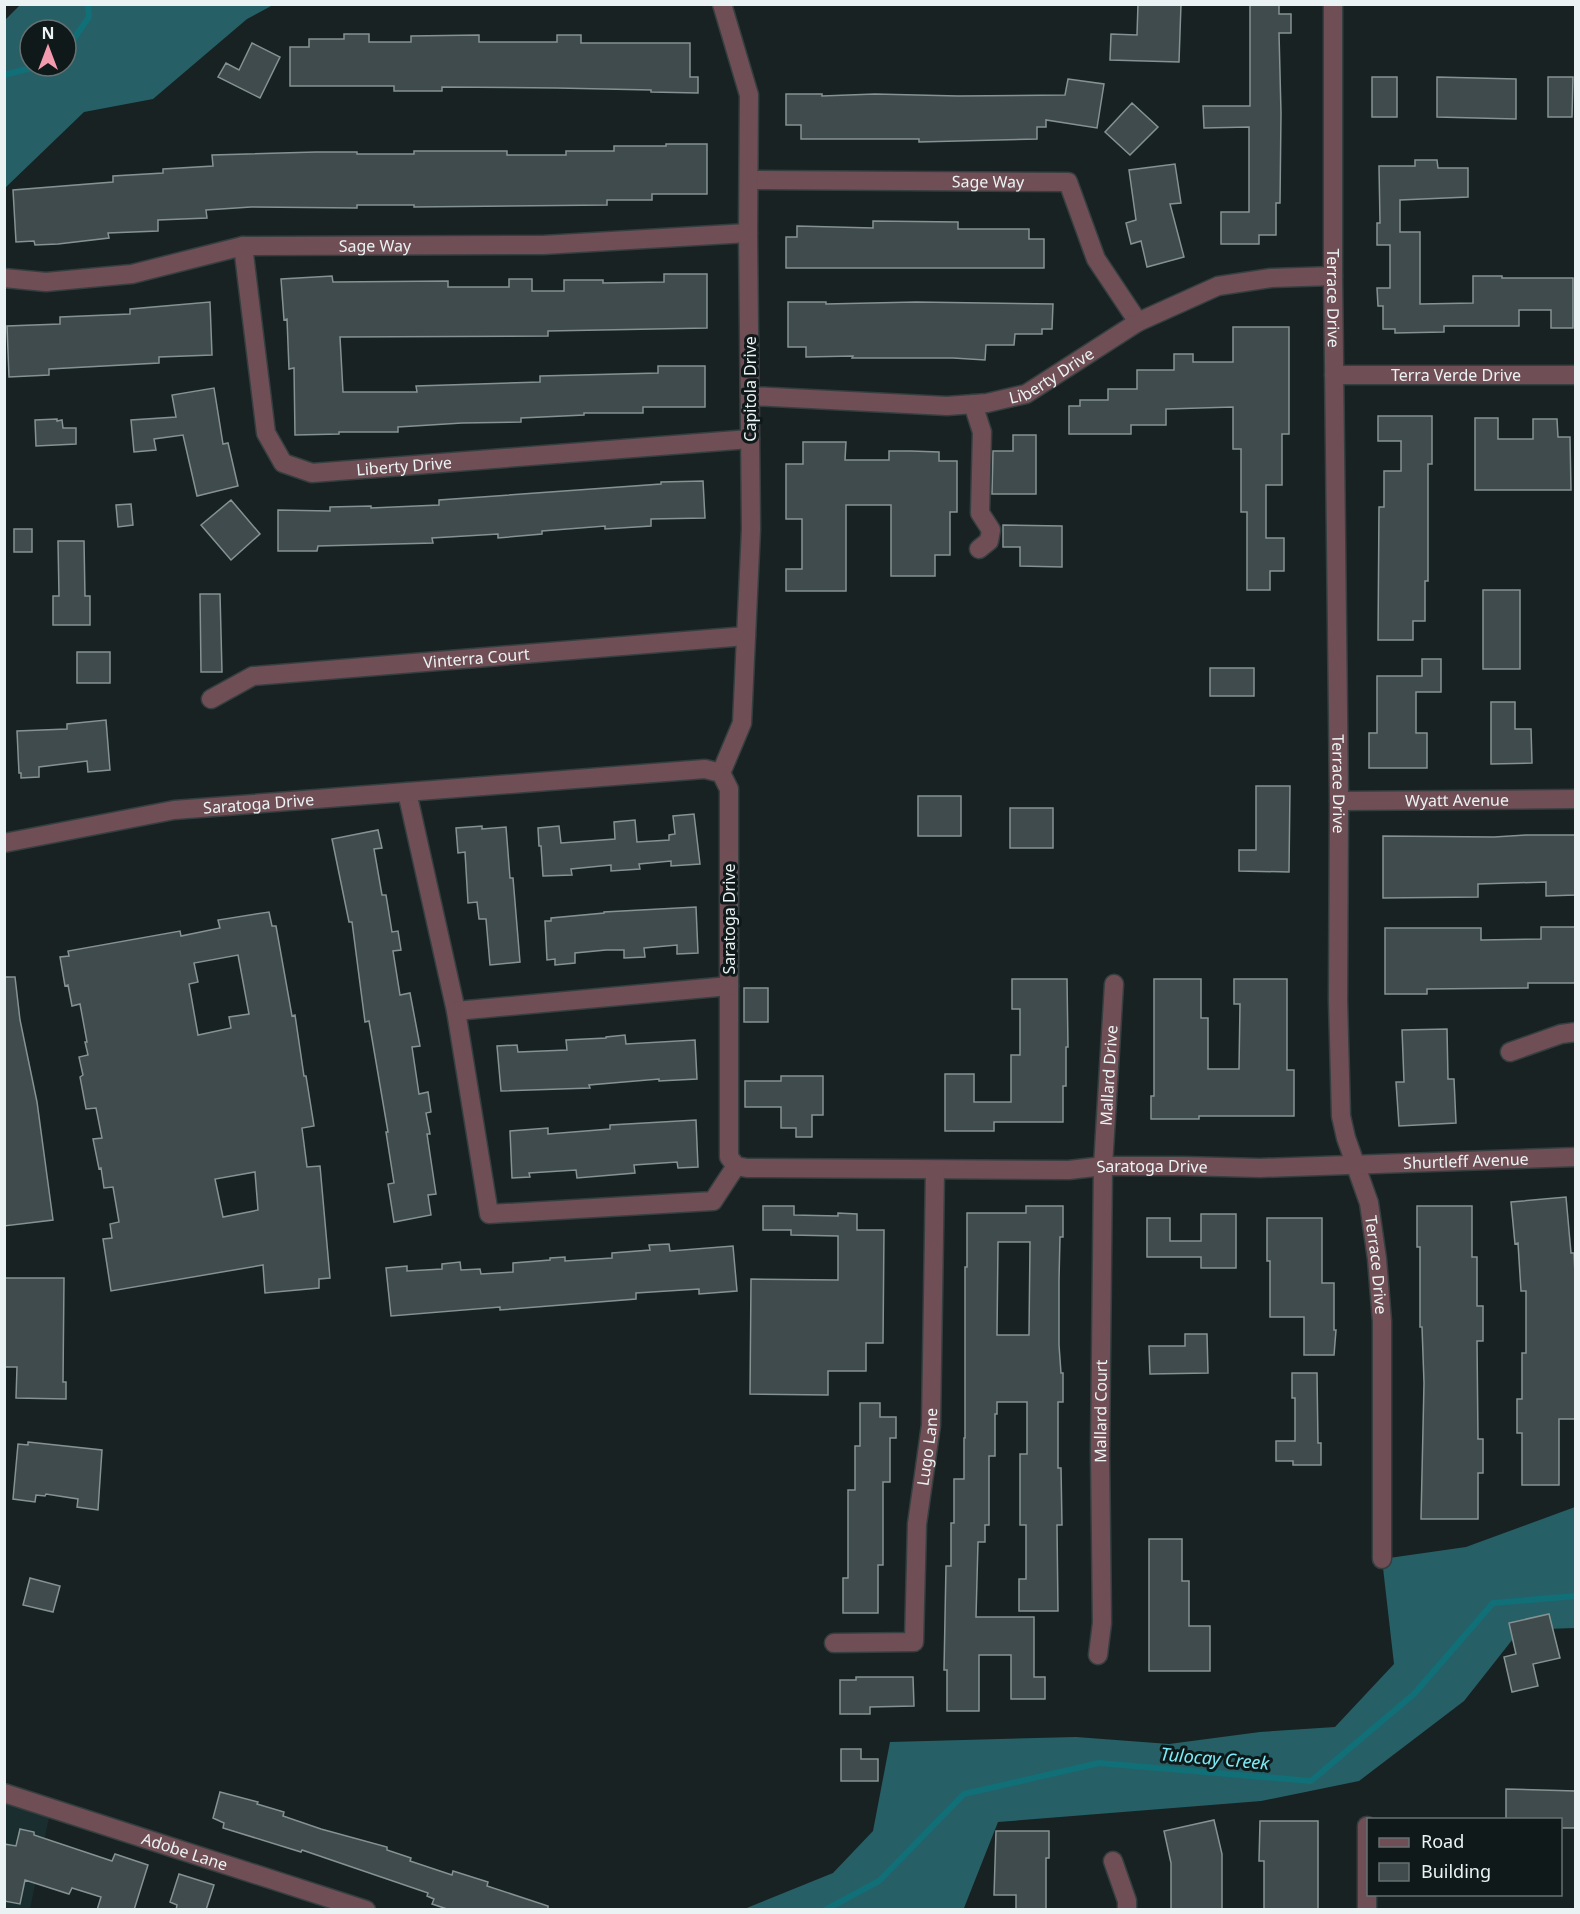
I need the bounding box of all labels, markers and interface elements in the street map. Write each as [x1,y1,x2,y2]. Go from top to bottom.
north arrow [18,18,78,78]
text: N [41,22,55,44]
street label: Sage Way [952,170,1025,193]
street label: Sage Way [339,234,412,257]
street label: Terrace Drive [1322,248,1345,348]
street label: Capitola Drive [739,336,761,442]
street label: Liberty Drive [1007,342,1098,409]
street label: Terra Verde Drive [1391,364,1521,386]
street label: Liberty Drive [356,451,453,481]
street label: Vinterra Court [422,643,531,673]
street label: Terrace Drive [1327,734,1350,834]
street label: Saratoga Drive [202,788,315,819]
street label: Wyatt Avenue [1405,789,1509,811]
street label: Saratoga Drive [718,863,740,975]
street label: Mallard Drive [1094,1025,1122,1126]
street label: Shurtleff Avenue [1403,1148,1529,1174]
street label: Saratoga Drive [1095,1155,1208,1178]
street label: Terrace Drive [1360,1214,1392,1315]
street label: Mallard Court [1089,1359,1112,1463]
street label: Lugo Lane [912,1408,942,1487]
water label: Tulocay Creek [1160,1741,1271,1775]
legend [1367,1818,1562,1896]
street label: Adobe Lane [139,1827,231,1876]
text: Road [1421,1829,1464,1853]
text: Building [1421,1859,1491,1883]

